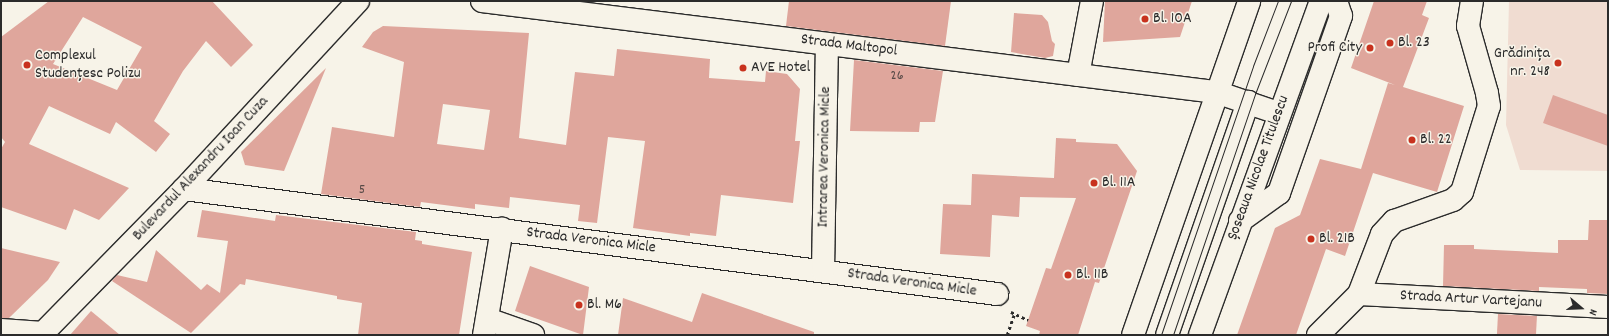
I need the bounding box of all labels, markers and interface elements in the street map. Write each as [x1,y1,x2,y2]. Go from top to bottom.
place label: Bl. 10A [1153,9,1192,29]
marker: Bl. 10A [1140,14,1150,24]
street label: Strada Maltopol [800,31,898,61]
place label: Bl. 23 [1398,33,1430,53]
place label: Profi City [1307,38,1362,58]
marker: Bl. 23 [1385,38,1395,48]
marker: Profi City [1365,43,1375,53]
place label: Grădinița nr. 248 [1494,44,1550,82]
place label: Complexul Studențesc Polizu [35,46,141,84]
place label: AVE Hotel [751,58,810,78]
marker: Grădinița nr. 248 [1553,58,1563,68]
marker: Complexul Studențesc Polizu [22,60,32,70]
marker: AVE Hotel [738,63,748,73]
house number: 26 [891,68,903,84]
street label: Intrarea Veronica Micle [814,86,836,228]
street label: Bulevardul Alexandru Ioan Cuza [129,93,273,245]
street label: Șoseaua Nicolae Titulescu [1224,93,1294,243]
place label: Bl. 22 [1420,130,1452,150]
marker: Bl. 22 [1407,135,1417,145]
place label: Bl. 11A [1102,173,1135,193]
marker: Bl. 11A [1089,178,1099,188]
house number: 5 [359,182,365,198]
street label: Strada Veronica Micle [525,224,657,258]
place label: Bl. 21B [1319,229,1355,249]
marker: Bl. 21B [1306,234,1316,244]
street label: Strada Veronica Micle [846,264,978,302]
place label: Bl. 11B [1076,265,1108,285]
marker: Bl. 11B [1063,270,1073,280]
street label: Strada Artur Vartejanu [1399,287,1543,313]
north arrow [1561,288,1601,328]
place label: Bl. M6 [587,295,622,315]
marker: Bl. M6 [574,300,584,310]
text: N [1584,307,1601,317]

